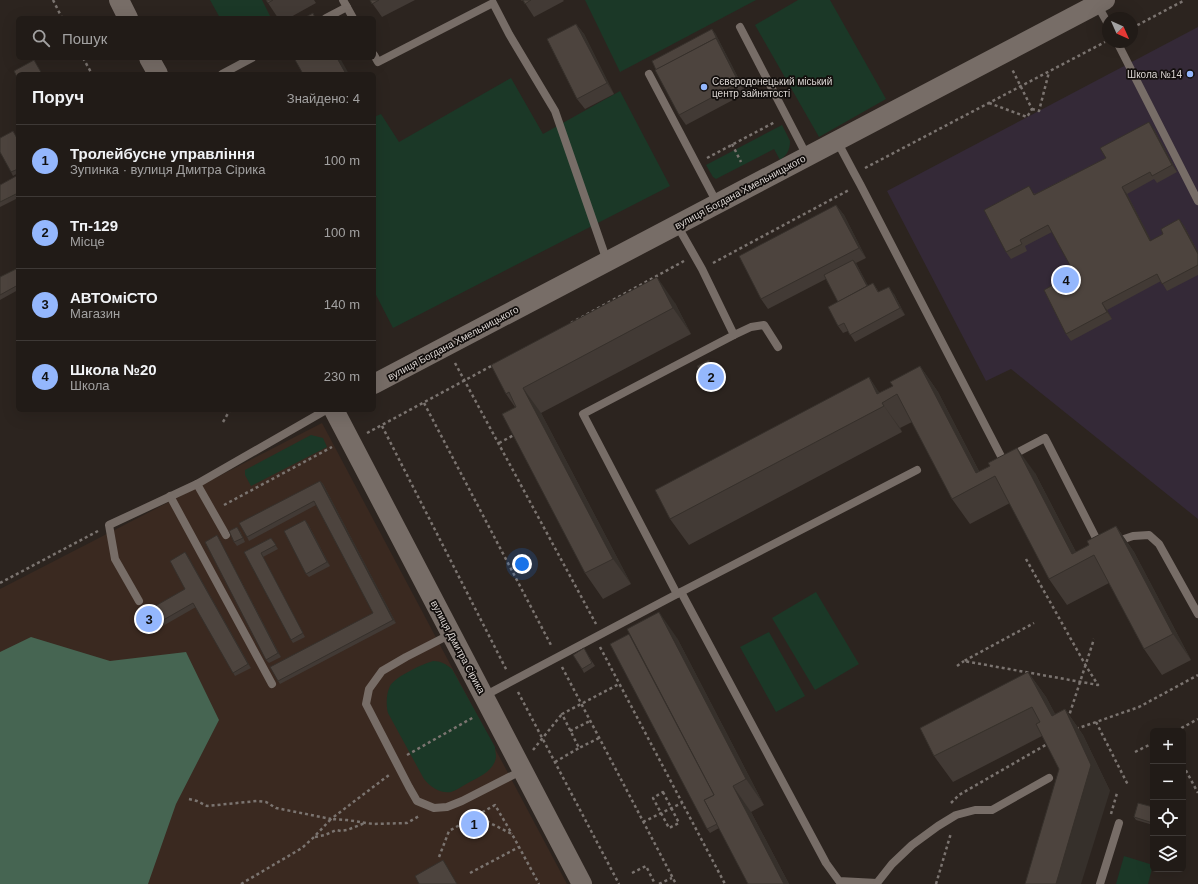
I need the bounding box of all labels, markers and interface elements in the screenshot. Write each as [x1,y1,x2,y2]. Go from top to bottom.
north arrow [1102,12,1138,48]
search box [16,16,376,60]
icon: search [30,27,52,49]
text: Пошук [62,30,107,47]
place label: Школа №14 [1127,69,1182,80]
marker: Школа №14 [1185,69,1195,79]
place label: Сєвєродонецький міський центр зайнятості [712,76,832,99]
marker: Сєвєродонецький міський центр зайнятості [699,82,709,92]
text: Поруч [32,88,84,107]
text: Знайдено: 4 [287,91,360,106]
text: Тролейбусне управління [70,145,255,162]
text: 1 [41,153,49,168]
text: 100 m [324,153,360,168]
street label: вулиця Богдана Хмельницького [673,153,808,231]
text: Зупинка · вулиця Дмитра Сірика [70,162,265,177]
text: Тп-129 [70,217,118,234]
text: 2 [41,225,49,240]
text: 100 m [324,225,360,240]
text: Місце [70,234,105,249]
pin: 4 [1053,265,1079,295]
text: АВТОміСТО [70,289,158,306]
text: 3 [41,297,49,312]
text: 140 m [324,297,360,312]
street label: вулиця Богдана Хмельницького [386,304,521,382]
text: Магазин [70,306,120,321]
text: Школа №20 [70,361,157,378]
pin: 2 [698,362,724,392]
text: 4 [41,369,49,384]
text: 230 m [324,369,360,384]
text: Школа [70,378,110,393]
your location [512,554,532,574]
street label: вулиця Дмитра Сірика [429,599,487,696]
pin: 3 [136,604,162,634]
map controls [1150,728,1186,872]
button: + [1150,728,1186,764]
button: − [1150,764,1186,800]
button: locate [1150,800,1186,836]
pin: 1 [461,809,487,839]
button: layers [1150,836,1186,872]

